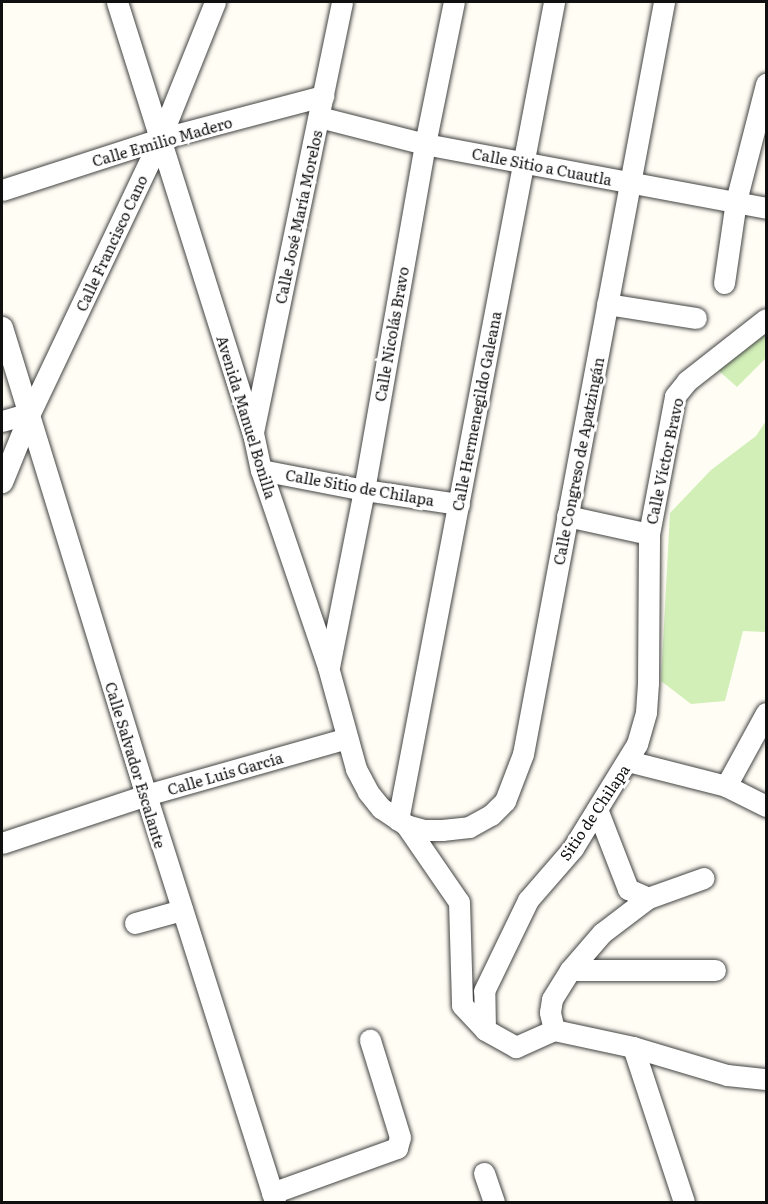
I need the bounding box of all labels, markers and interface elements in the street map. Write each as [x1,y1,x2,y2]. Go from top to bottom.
street label: Calle Emilio Madero [90,112,234,170]
street label: Calle José María Morelos [271,129,325,305]
street label: Calle Sitio a Cuautla [470,144,614,188]
street label: Calle Francisco Cano [72,172,150,314]
street label: Calle Nicolás Bravo [370,265,412,403]
street label: Calle Hermenegildo Galeana [448,310,504,512]
street label: Avenida Manuel Bonilla [214,333,280,501]
street label: Calle Congreso de Apatzingán [549,356,607,566]
street label: Calle Víctor Bravo [642,396,686,526]
street label: Calle Sitio de Chilapa [284,465,436,509]
street label: Calle Salvador Escalante [102,680,170,850]
street label: Calle Luis García [165,748,285,798]
street label: Sitio de Chilapa [555,761,633,863]

